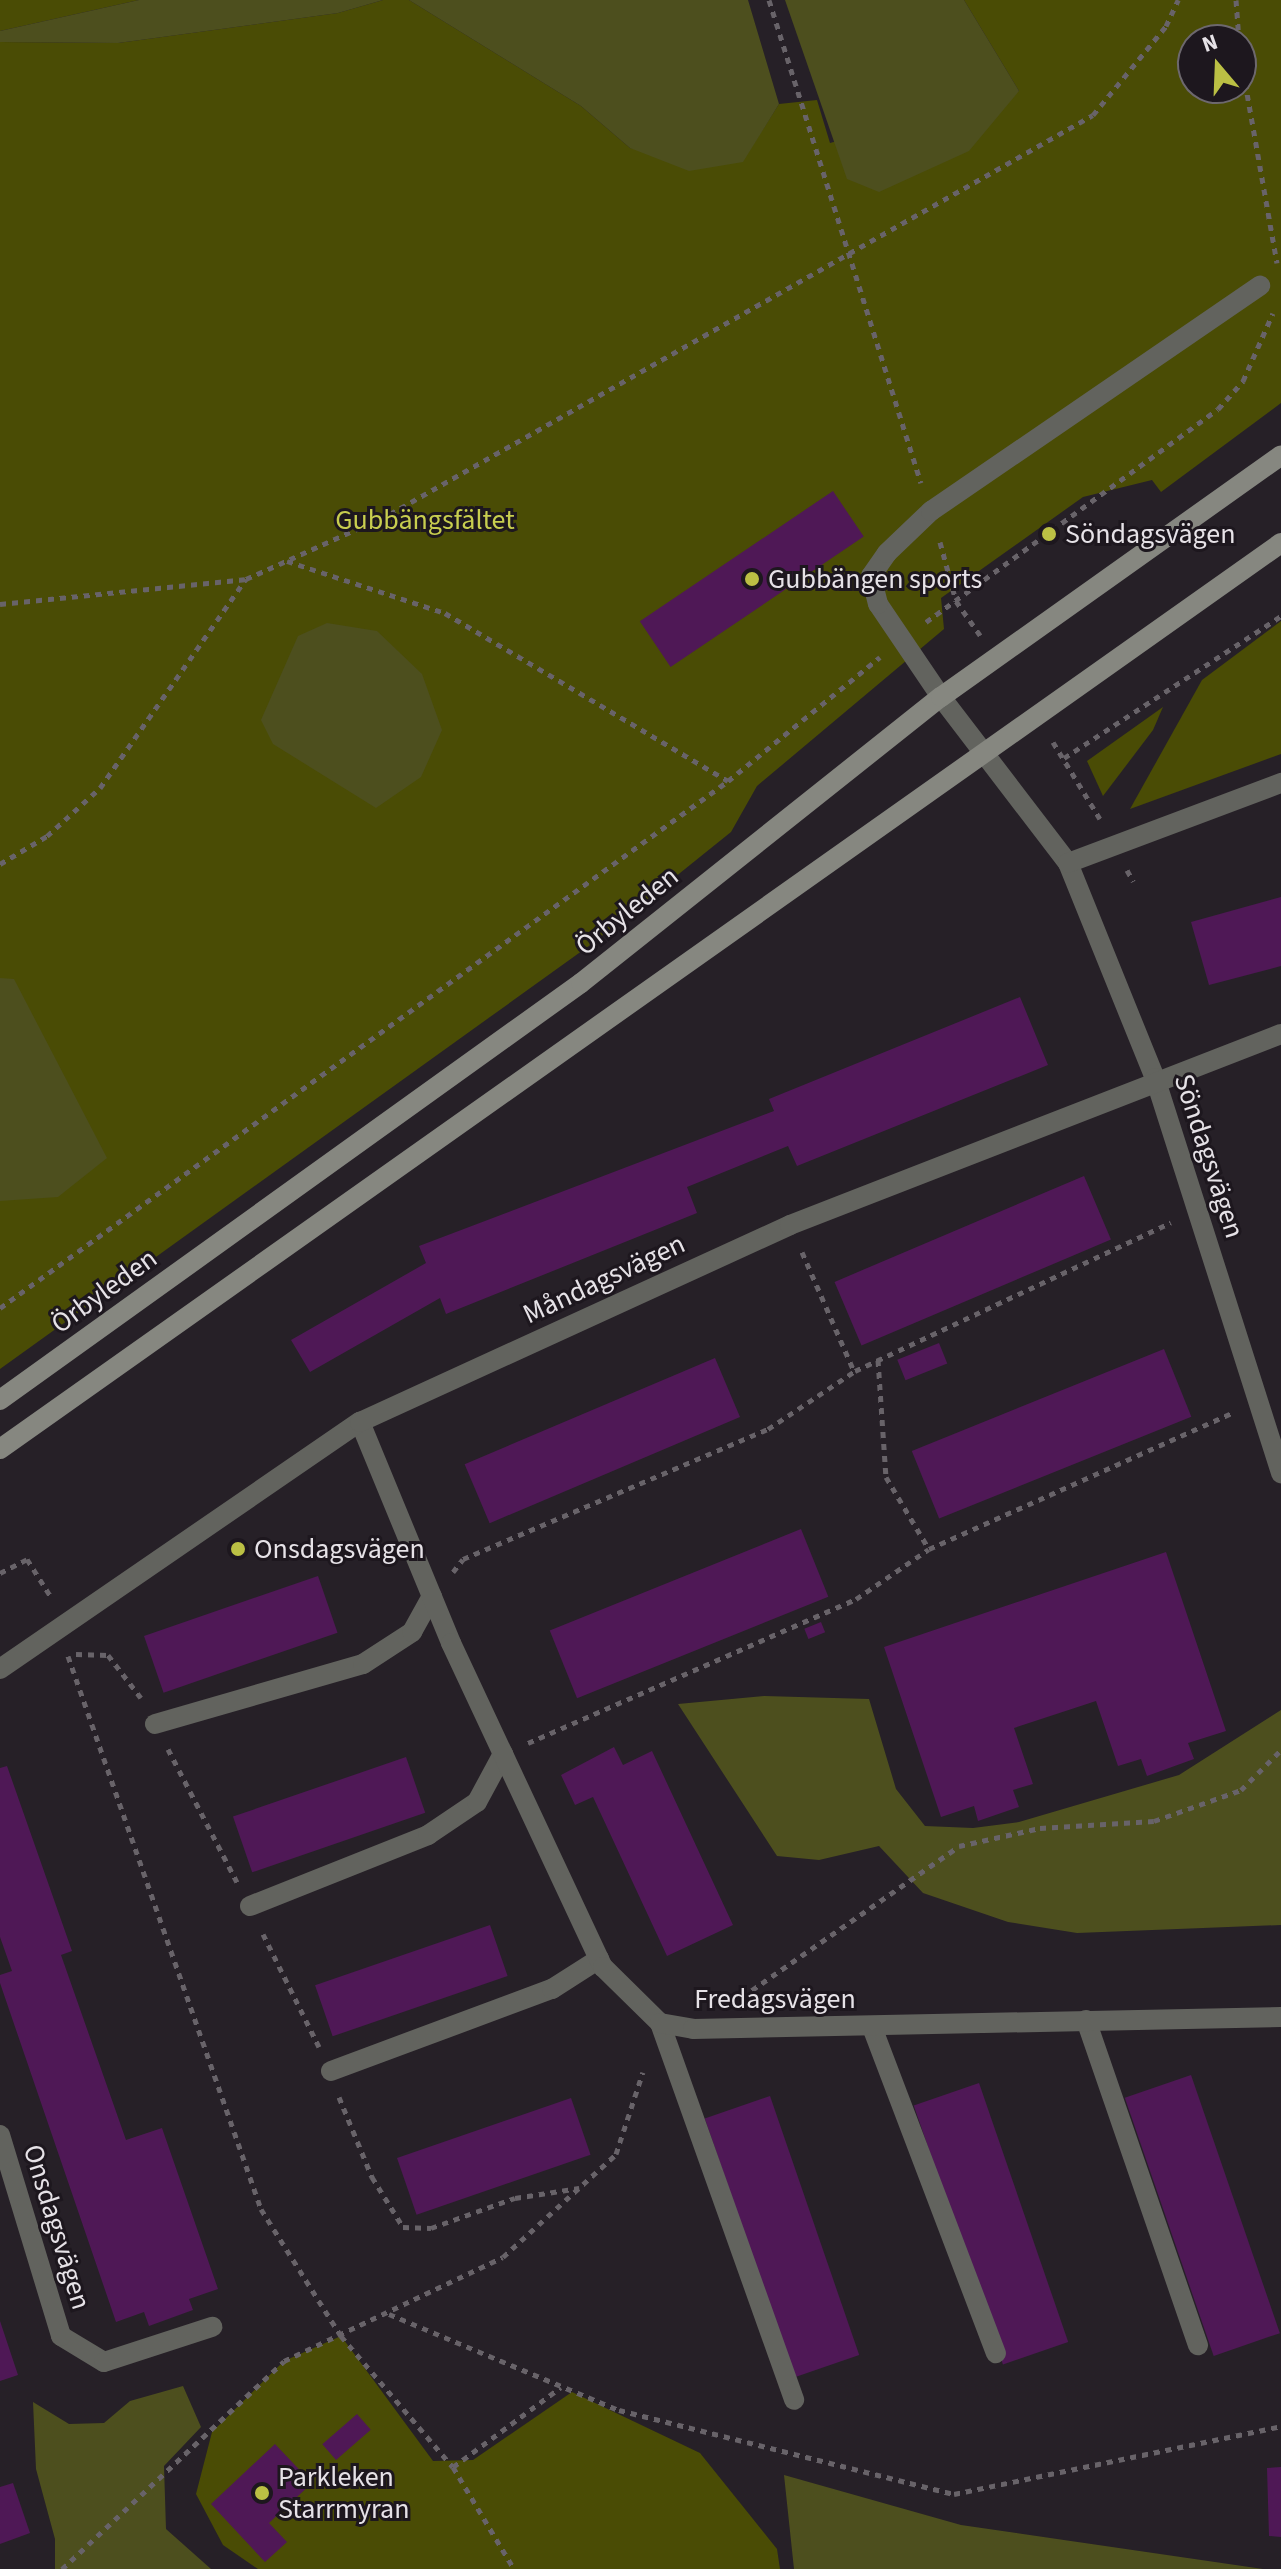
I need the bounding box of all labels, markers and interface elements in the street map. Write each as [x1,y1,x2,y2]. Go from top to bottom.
north arrow [1177,24,1257,104]
text: N [1198,26,1222,61]
park label: Gubbängsfältet [335,503,515,537]
place label: Söndagsvägen [1065,517,1236,551]
marker: Söndagsvägen [1040,525,1058,543]
place label: Gubbängen sports [768,562,982,596]
marker: Gubbängen sports [743,570,761,588]
street label: Örbyleden [569,859,685,963]
street label: Söndagsvägen [1167,1070,1251,1242]
street label: Måndagsvägen [518,1227,690,1331]
street label: Örbyleden [45,1241,163,1341]
place label: Onsdagsvägen [254,1532,425,1566]
marker: Onsdagsvägen [229,1540,247,1558]
street label: Fredagsvägen [694,1982,856,2016]
street label: Onsdagsvägen [16,2140,98,2314]
place label: Parkleken Starrmyran [278,2460,409,2526]
marker: Parkleken Starrmyran [253,2484,271,2502]

